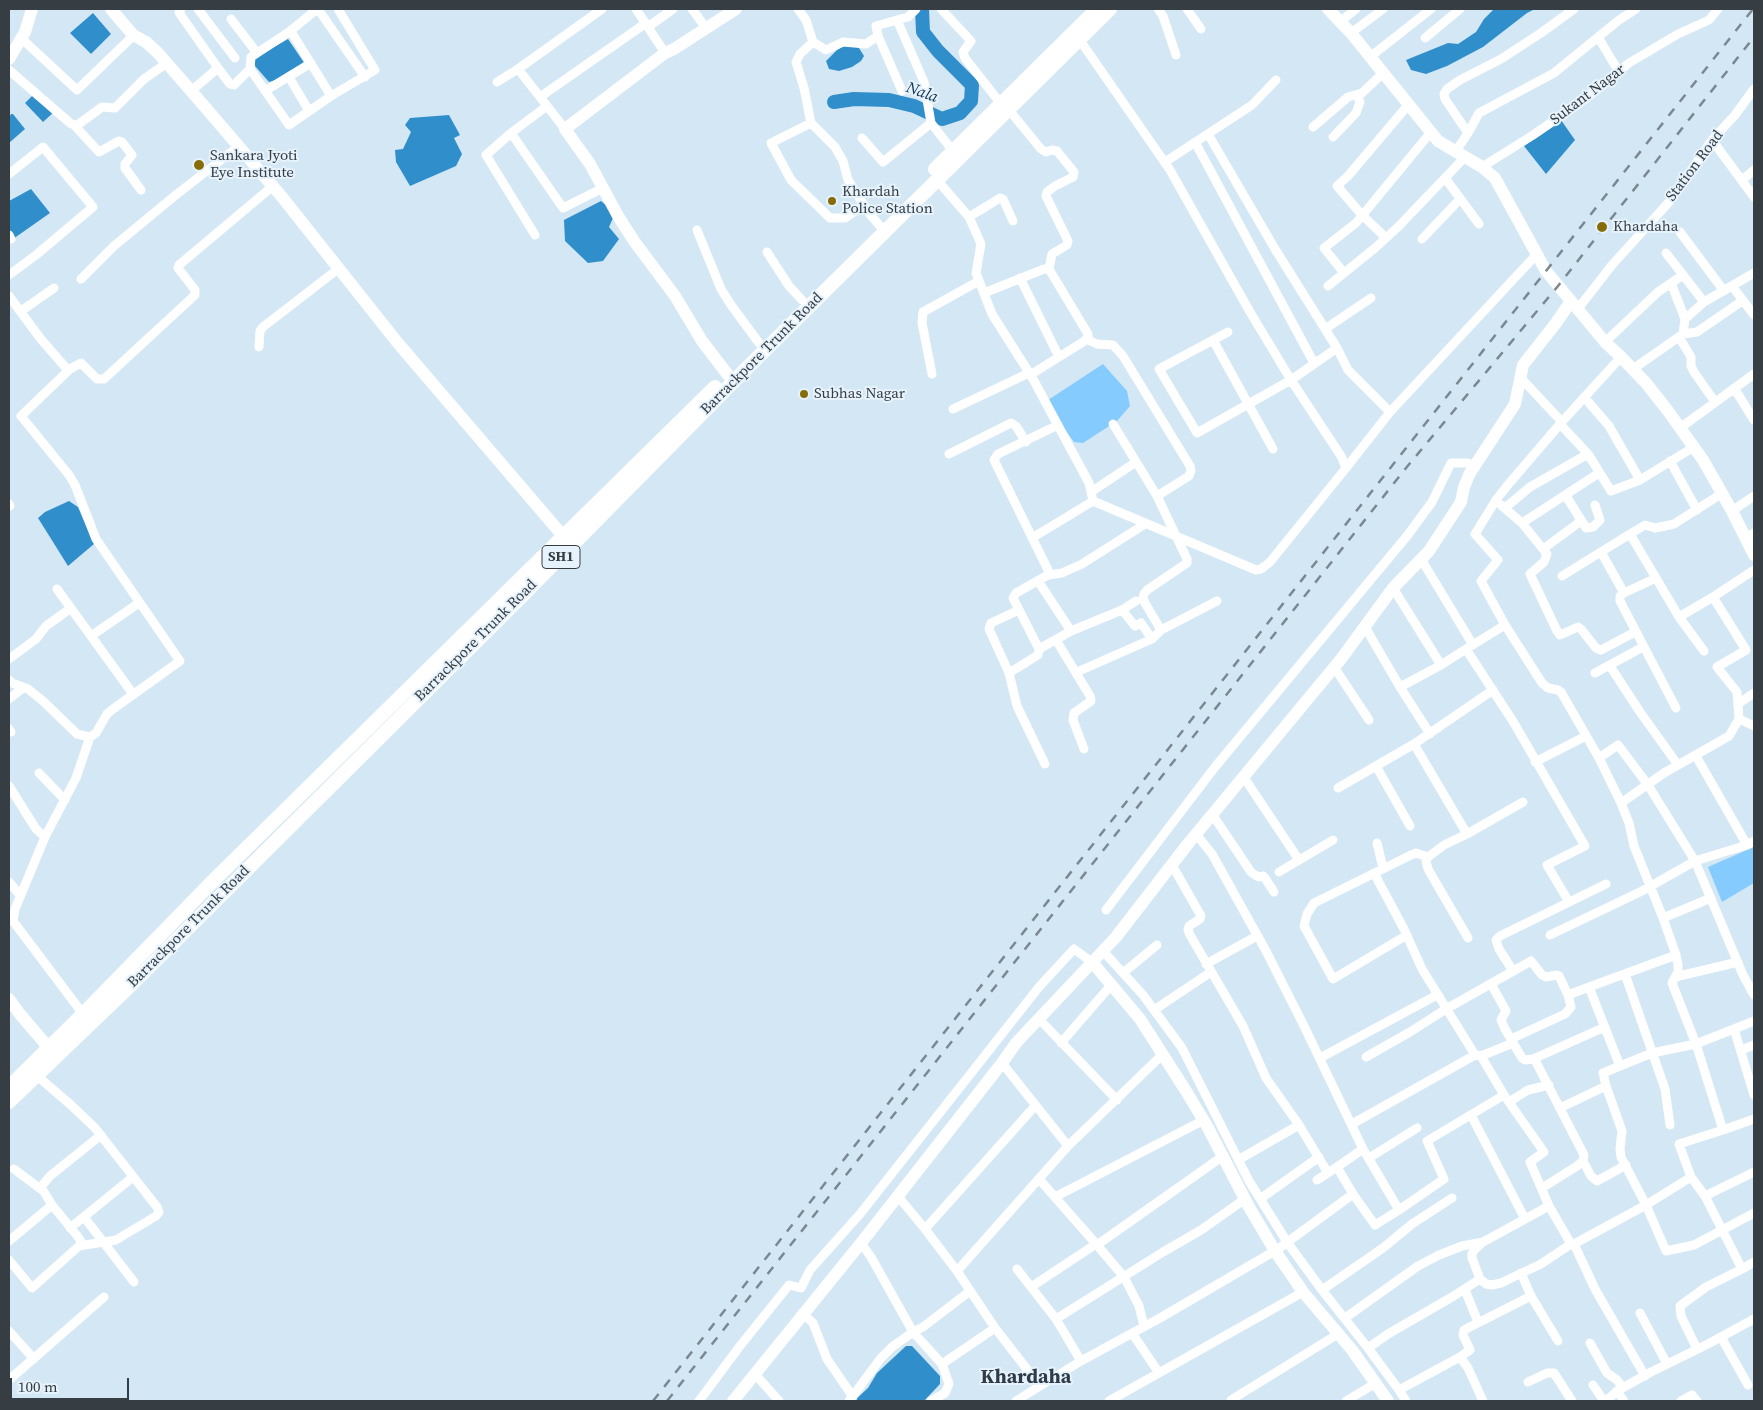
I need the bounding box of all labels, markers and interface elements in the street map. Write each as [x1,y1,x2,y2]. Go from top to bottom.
street label: Sukant Nagar [1547,61,1629,129]
water label: Nala [903,78,941,108]
street label: Station Road [1662,127,1728,205]
place label: Sankara Jyoti Eye Institute [210,147,297,182]
marker: Sankara Jyoti Eye Institute [192,158,206,172]
place label: Khardah Police Station [842,183,933,218]
marker: Khardah Police Station [826,195,838,207]
place label: Khardaha [1613,218,1678,236]
marker: Khardaha [1595,220,1609,234]
street label: Barrackpore Trunk Road [697,289,827,419]
place label: Subhas Nagar [814,385,905,403]
marker: Subhas Nagar [798,388,810,400]
road number: SH1 [542,546,580,568]
street label: Barrackpore Trunk Road [411,576,541,706]
street label: Barrackpore Trunk Road [124,862,254,992]
district label: Khardaha [981,1366,1071,1390]
scale bar [12,1368,131,1400]
text: 100 m [18,1376,58,1397]

